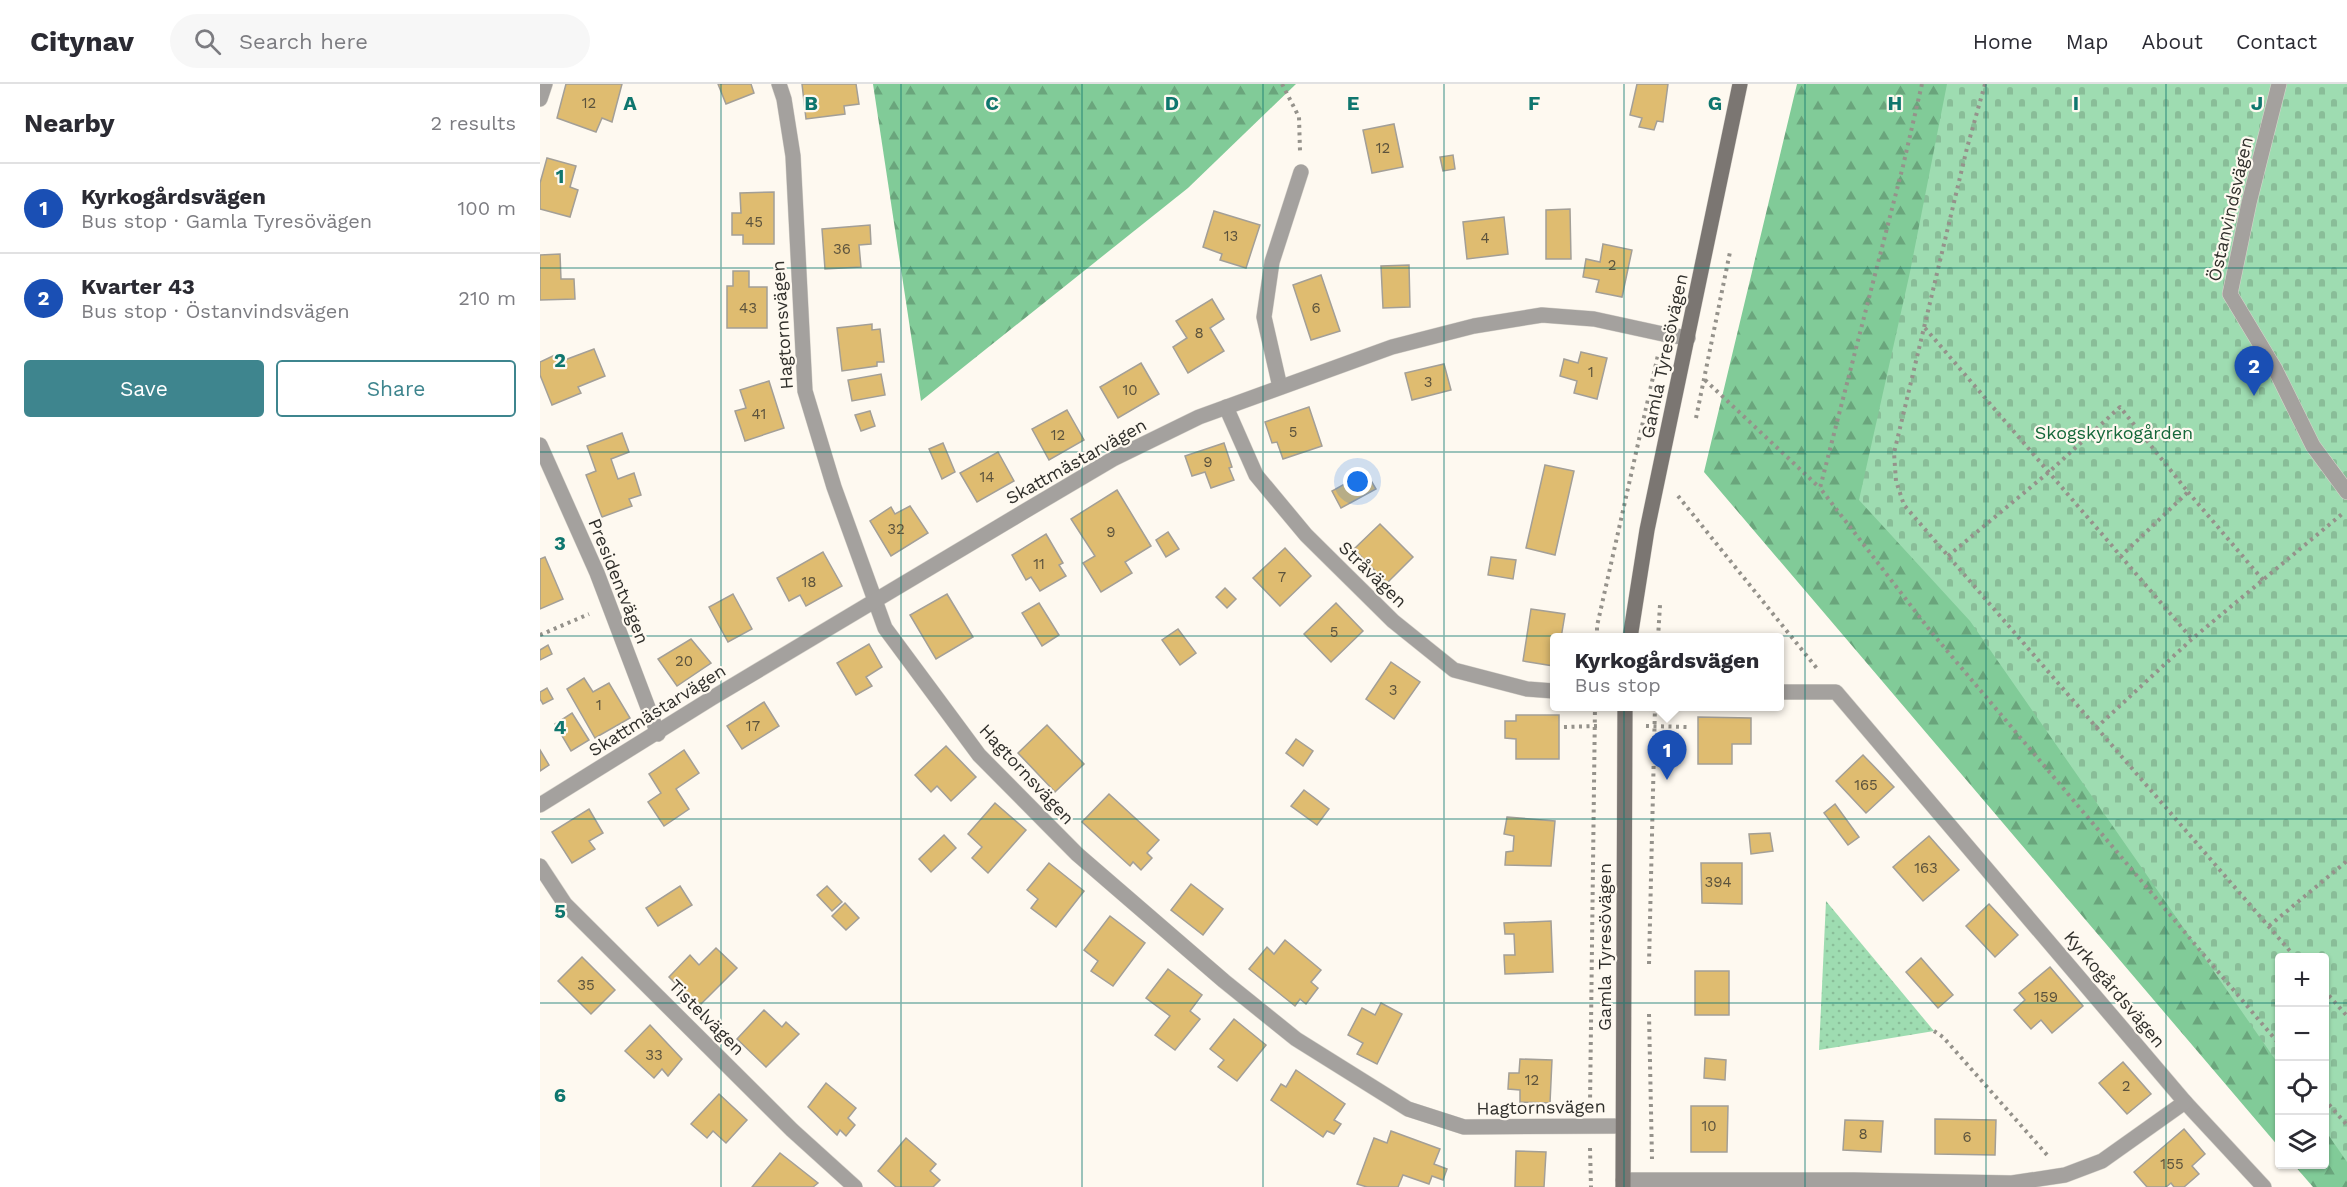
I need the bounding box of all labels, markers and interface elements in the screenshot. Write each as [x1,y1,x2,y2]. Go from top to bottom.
search box [170,14,590,68]
text: Citynav [30,25,134,58]
icon: search [191,25,224,58]
text: Search here [239,29,368,54]
text: Home [1973,29,2033,54]
text: Map [2066,29,2109,54]
text: About [2142,29,2203,54]
text: Contact [2236,29,2317,54]
text: A [623,91,637,115]
text: B [804,91,818,115]
text: C [985,91,999,115]
text: D [1165,91,1179,115]
text: E [1347,91,1359,115]
text: F [1528,91,1540,115]
text: G [1708,91,1722,115]
text: H [1888,91,1902,115]
text: I [2073,91,2079,115]
text: J [2251,91,2263,115]
house number: 12 [582,94,596,112]
text: Nearby [24,108,115,138]
text: 2 results [431,111,516,135]
street label: Östanvindsvägen [2203,135,2257,283]
house number: 12 [1376,139,1390,157]
text: 1 [556,164,564,188]
text: Kyrkogårdsvägen [81,184,266,209]
text: 1 [39,196,48,220]
text: 100 m [457,196,516,220]
text: Bus stop · Gamla Tyresövägen [81,209,372,233]
house number: 45 [745,213,763,231]
house number: 13 [1224,227,1238,245]
house number: 4 [1480,229,1490,247]
house number: 36 [833,240,851,258]
house number: 2 [1608,256,1616,274]
street label: Hagtornsvägen [767,260,797,390]
street label: Gamla Tyresövägen [1636,272,1692,440]
text: Kvarter 43 [81,274,195,299]
text: 2 [38,286,49,310]
text: 210 m [458,286,516,310]
text: Bus stop · Östanvindsvägen [81,299,350,323]
house number: 43 [739,299,757,317]
house number: 6 [1311,299,1321,317]
house number: 8 [1194,324,1204,342]
pin: 2 [2234,346,2274,396]
text: 2 [554,348,566,372]
button: Save [24,360,264,417]
button: Share [276,360,516,417]
house number: 1 [1588,363,1594,381]
house number: 3 [1424,373,1432,391]
house number: 10 [1122,381,1138,399]
house number: 41 [752,405,766,423]
street label: Skattmästarvägen [1002,414,1150,508]
park label: Skogskyrkogården [2035,422,2193,443]
house number: 5 [1289,423,1297,441]
house number: 12 [1051,426,1065,444]
house number: 9 [1203,453,1213,471]
your location [1343,467,1372,496]
house number: 14 [979,468,995,486]
street label: Presidentvägen [584,515,654,647]
house number: 32 [887,520,905,538]
house number: 9 [1106,523,1116,541]
text: 3 [554,531,566,555]
street label: Stråvägen [1335,536,1411,612]
house number: 11 [1033,555,1045,573]
house number: 7 [1278,568,1286,586]
house number: 18 [801,573,817,591]
house number: 5 [1330,623,1338,641]
popup [1550,633,1784,711]
text: Kyrkogårdsvägen [1575,648,1759,673]
house number: 20 [675,652,693,670]
street label: Skattmästarvägen [585,659,729,761]
text: Bus stop [1575,673,1661,697]
house number: 3 [1389,681,1397,699]
house number: 1 [596,696,602,714]
text: 4 [554,715,567,739]
house number: 17 [746,717,760,735]
street label: Hagtornsvägen [975,720,1079,828]
pin: 1 [1648,730,1686,780]
house number: 165 [1854,776,1878,794]
house number: 163 [1914,859,1938,877]
street label: Gamla Tyresövägen [1594,863,1615,1031]
house number: 394 [1704,873,1732,891]
text: 5 [554,899,566,923]
street label: Kyrkogårdsvägen [2060,926,2170,1052]
map controls [2275,953,2329,1169]
button: + [2275,953,2329,1007]
street label: Tistelvägen [665,975,749,1059]
house number: 35 [577,976,595,994]
house number: 159 [2034,988,2058,1006]
button: − [2275,1007,2329,1061]
house number: 33 [645,1046,663,1064]
button: locate [2275,1061,2329,1115]
house number: 12 [1525,1071,1539,1089]
house number: 2 [2122,1077,2130,1095]
text: 6 [554,1083,566,1107]
street label: Hagtornsvägen [1476,1095,1606,1119]
button: layers [2275,1115,2329,1169]
house number: 10 [1701,1117,1717,1135]
house number: 8 [1858,1125,1868,1143]
house number: 6 [1962,1128,1972,1146]
house number: 155 [2160,1155,2184,1173]

